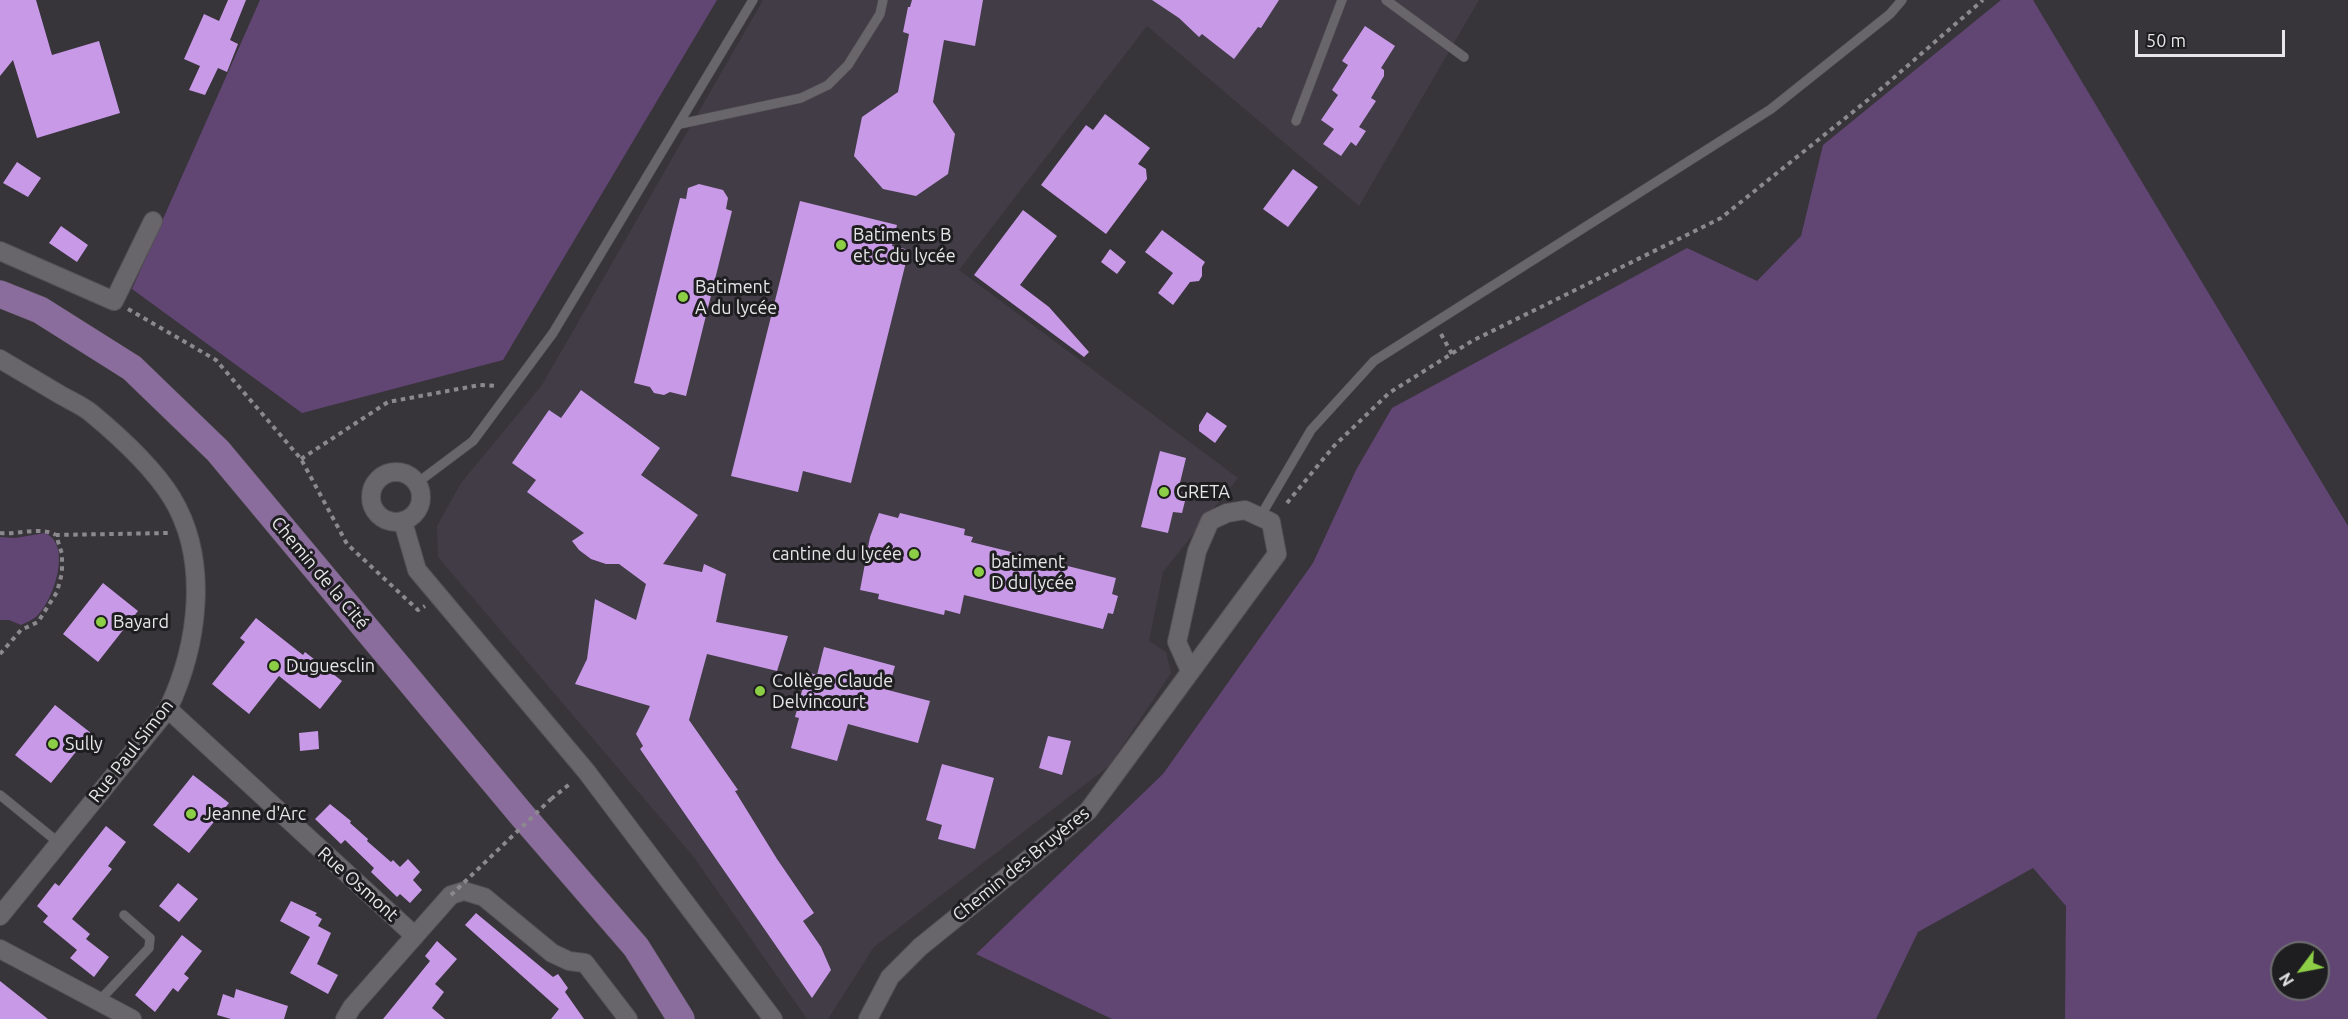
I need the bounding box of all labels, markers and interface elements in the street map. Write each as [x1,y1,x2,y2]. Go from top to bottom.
scale bar [2138,18,2288,56]
text: 50 m [2146,30,2186,50]
place label: Batiments B et C du lycée [853,224,956,266]
marker: Batiments B et C du lycée [834,238,848,252]
place label: Batiment A du lycée [695,276,777,318]
marker: Batiment A du lycée [676,290,690,304]
place label: GRETA [1176,481,1230,503]
marker: GRETA [1157,485,1171,499]
street label: Chemin de la Cité [267,512,373,634]
place label: cantine du lycée [772,543,902,565]
marker: cantine du lycée [907,547,921,561]
place label: batiment D du lycée [991,551,1074,594]
marker: batiment D du lycée [972,565,986,579]
place label: Bayard [113,611,169,633]
marker: Bayard [94,615,108,629]
place label: Duguesclin [286,655,375,677]
marker: Duguesclin [267,659,281,673]
place label: Collège Claude Delvincourt [772,670,893,712]
marker: Collège Claude Delvincourt [753,684,767,698]
street label: Rue Paul Simon [84,695,178,807]
place label: Sully [65,733,103,755]
marker: Sully [46,737,60,751]
street label: Chemin des Bruyères [948,802,1094,926]
place label: Jeanne d'Arc [203,803,306,825]
marker: Jeanne d'Arc [184,807,198,821]
street label: Rue Osmont [313,842,403,926]
north arrow [2270,941,2330,1001]
text: N [2276,970,2297,989]

